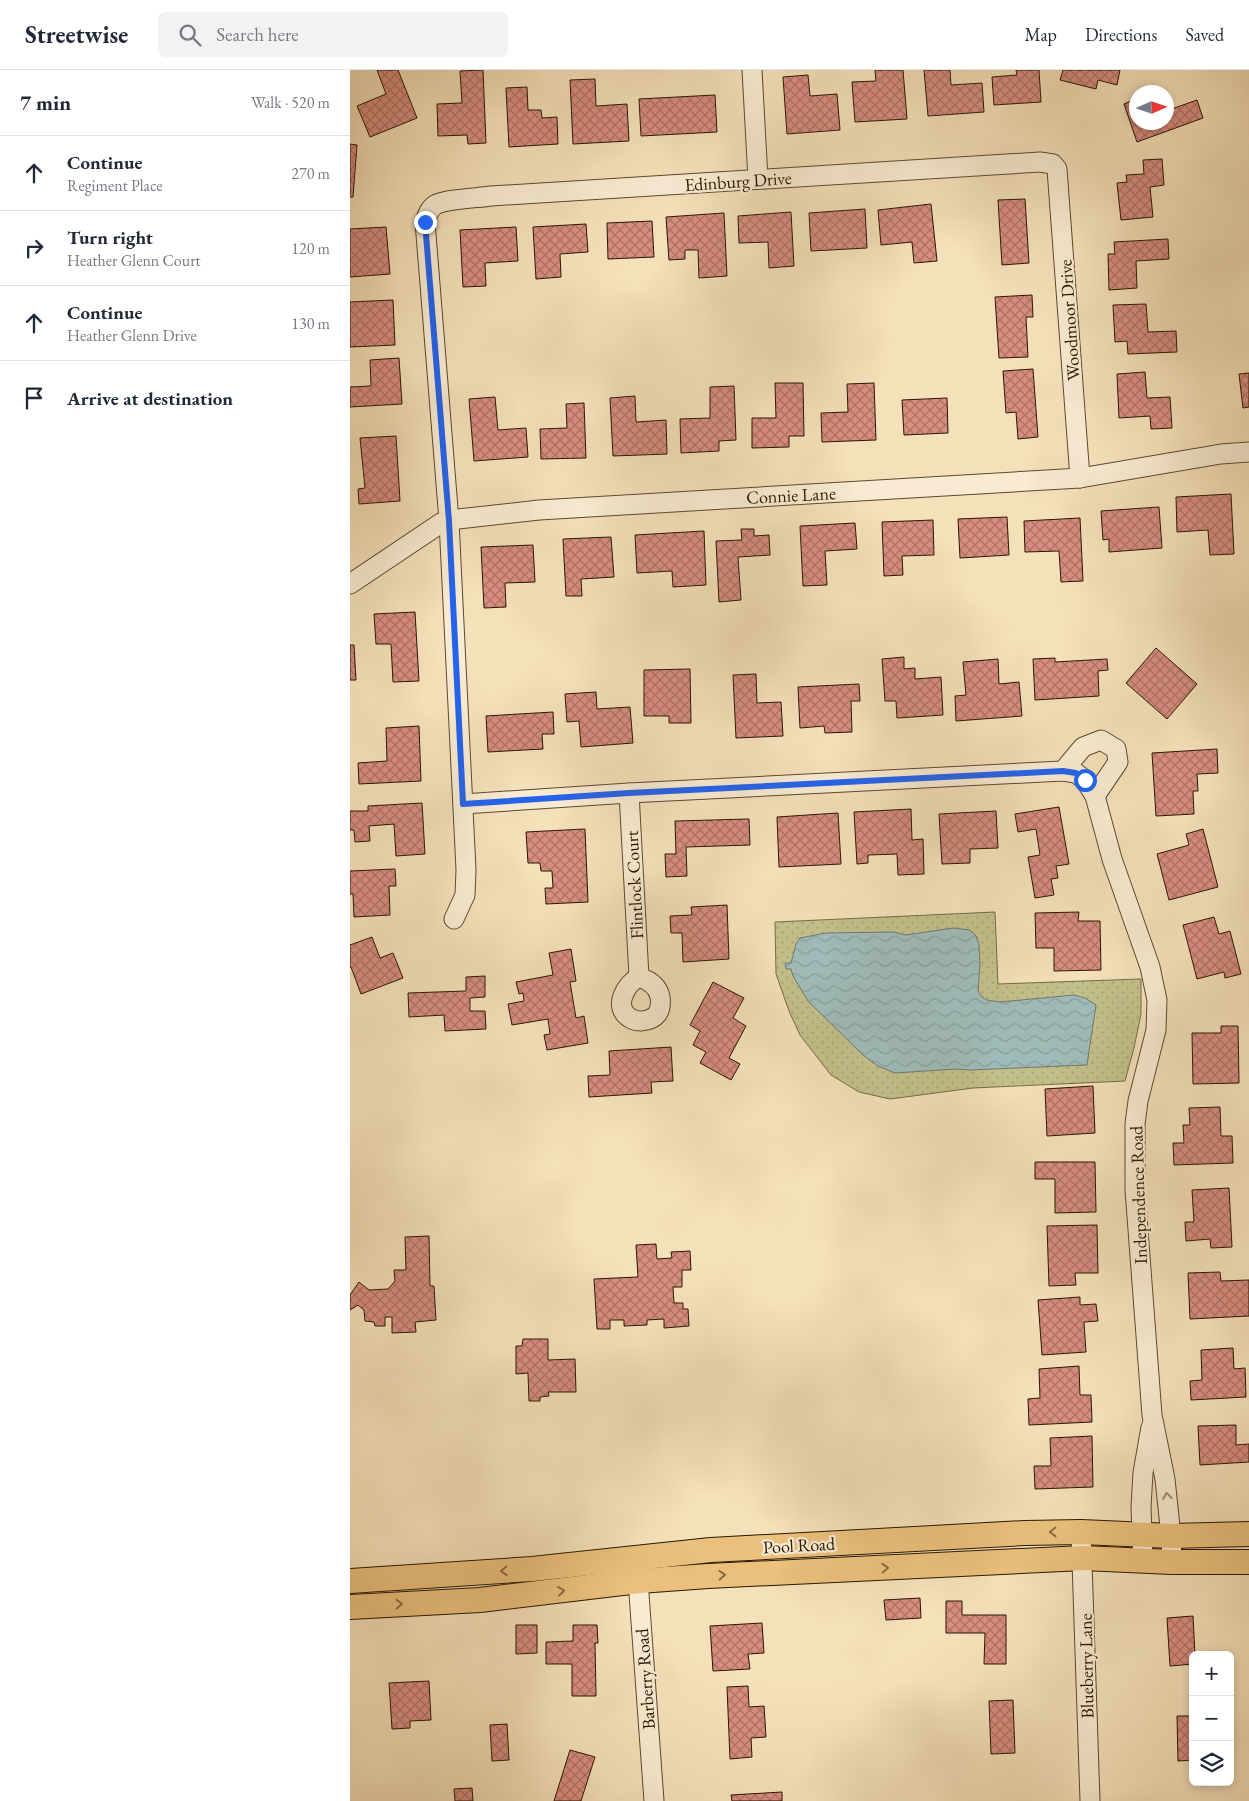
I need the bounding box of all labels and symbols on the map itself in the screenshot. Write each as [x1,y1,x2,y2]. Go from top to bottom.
north arrow [1129,85,1174,130]
street label: Edinburg Drive [684,166,792,196]
route end [414,211,437,234]
street label: Woodmoor Drive [1053,259,1085,381]
street label: Connie Lane [745,481,837,509]
route start [1074,769,1097,792]
street label: Flintlock Court [620,830,648,940]
street label: Independence Road [1124,1124,1152,1265]
one-way arrow [1162,1492,1173,1500]
one-way arrow [1049,1527,1057,1538]
street label: Pool Road [762,1532,837,1558]
one-way arrow [881,1562,889,1573]
one-way arrow [499,1566,507,1577]
one-way arrow [719,1570,727,1581]
one-way arrow [557,1586,565,1597]
one-way arrow [395,1599,403,1610]
street label: Blueberry Lane [1074,1613,1098,1719]
street label: Barberry Road [630,1627,660,1730]

